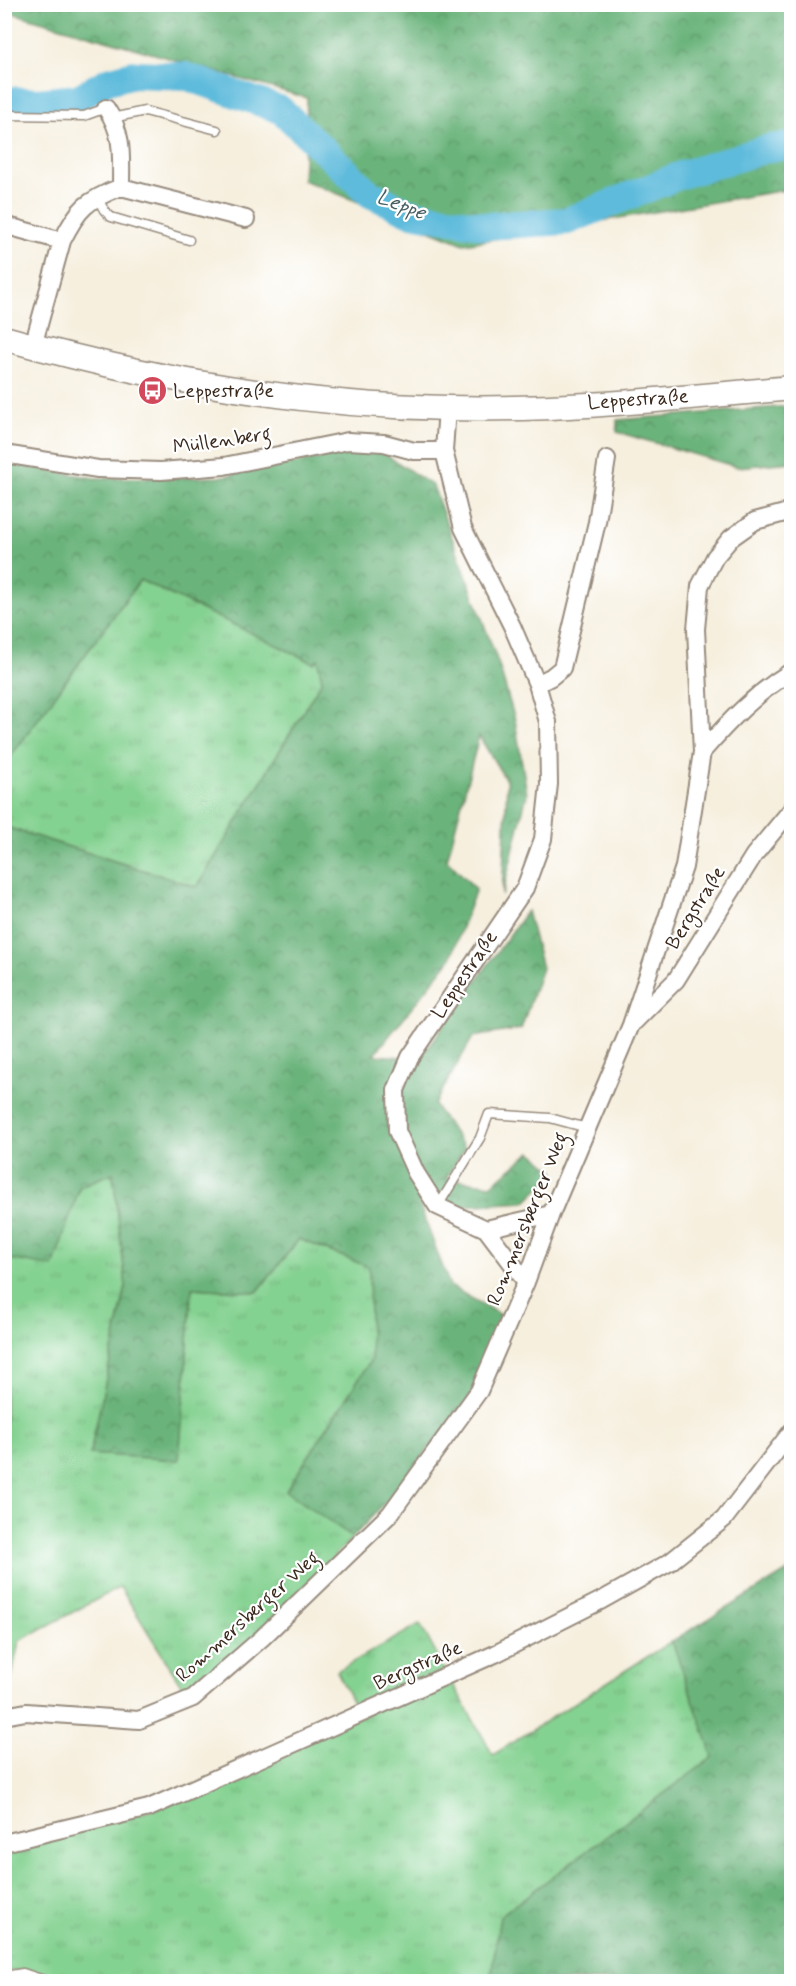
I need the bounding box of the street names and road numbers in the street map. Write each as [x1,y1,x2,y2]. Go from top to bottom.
street label: Leppestraße [587,383,690,417]
street label: Müllenberg [171,421,273,463]
street label: Bergstraße [660,861,733,956]
street label: Leppestraße [426,925,505,1024]
street label: Rommersberger Weg [481,1128,577,1311]
street label: Rommersberger Weg [170,1545,327,1690]
street label: Bergstraße [370,1634,467,1698]

